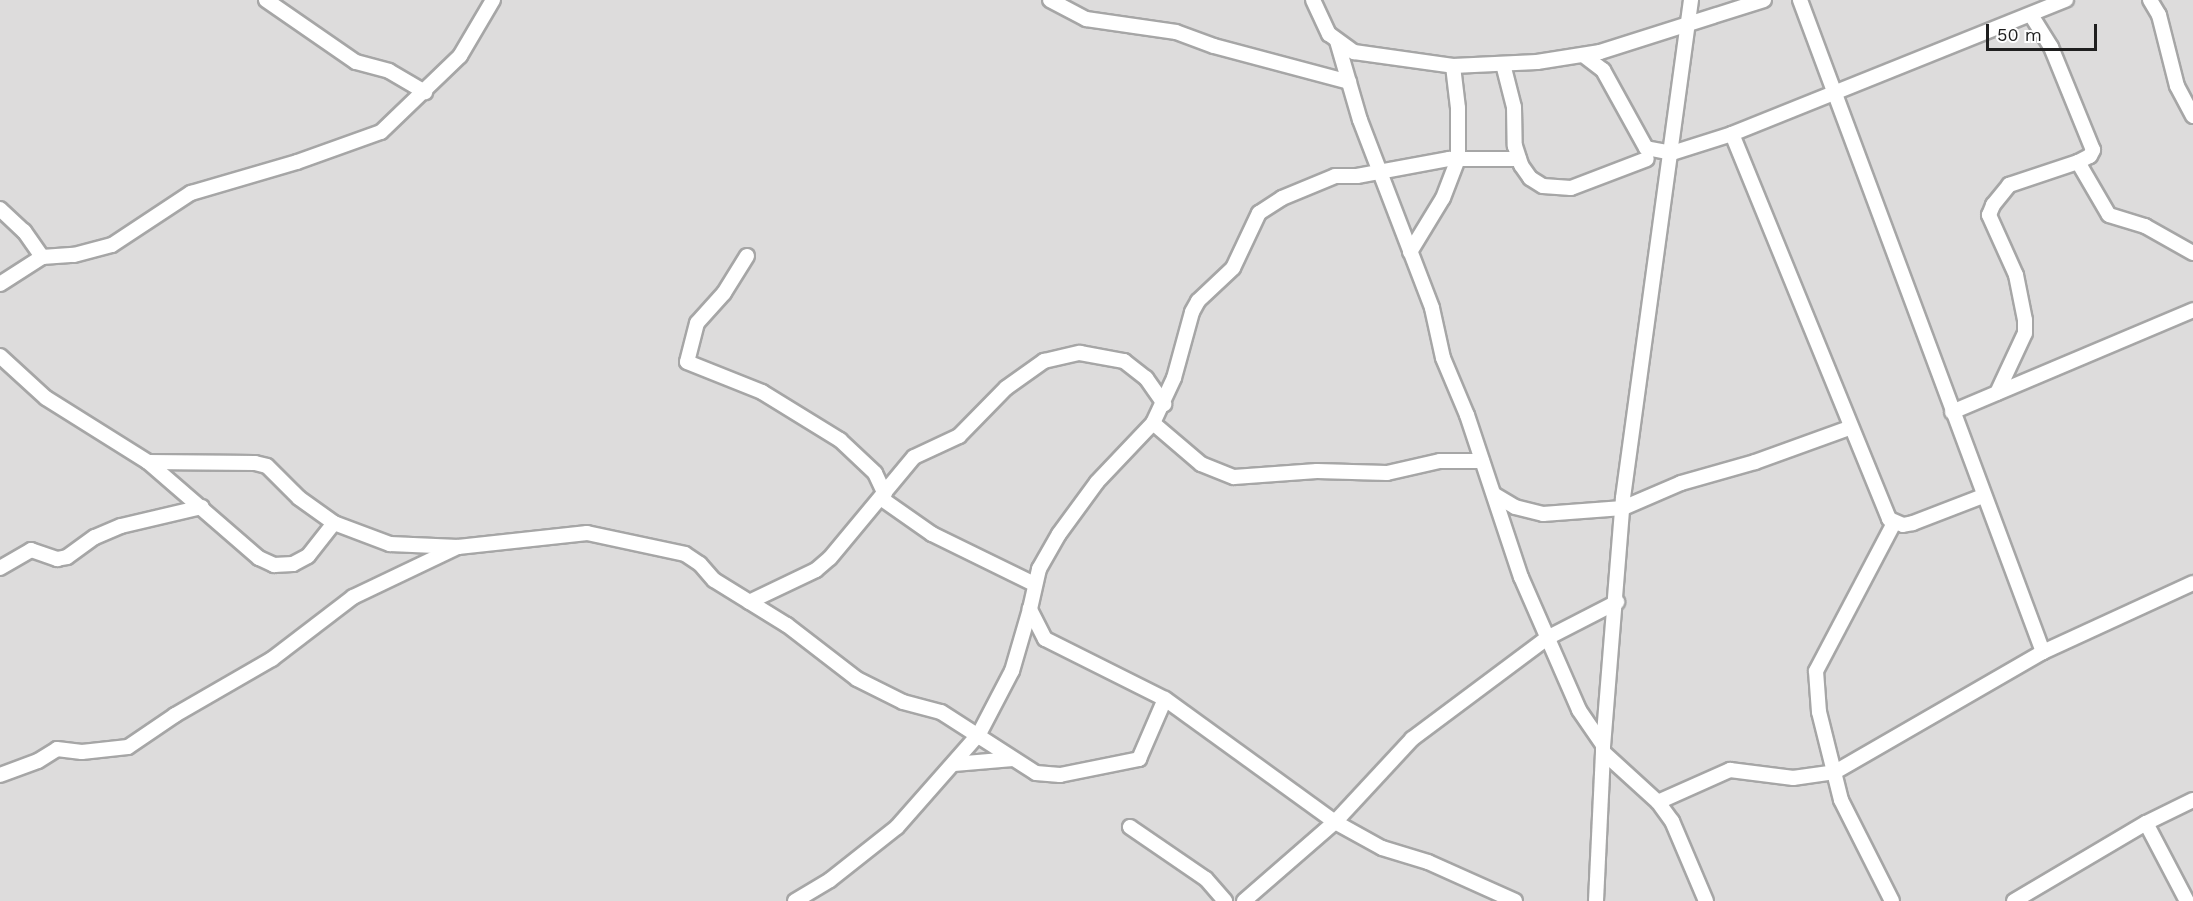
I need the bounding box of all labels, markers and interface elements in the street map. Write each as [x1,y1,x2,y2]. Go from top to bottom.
scale bar [1989,12,2100,50]
text: 50 m [1997,24,2042,45]

